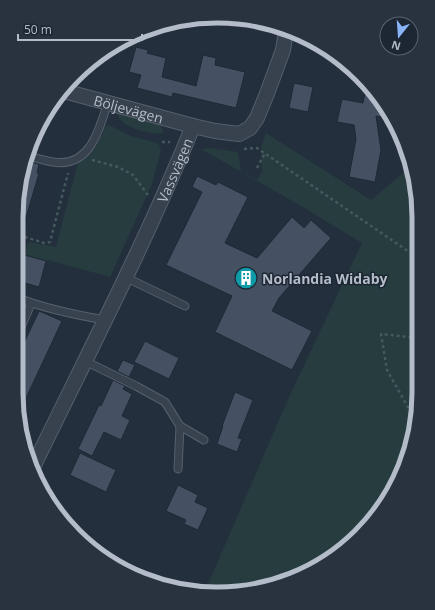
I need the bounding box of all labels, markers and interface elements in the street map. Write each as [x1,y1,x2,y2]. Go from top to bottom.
scale bar [18,16,142,42]
north arrow [379,16,419,56]
text: 50 m [24,21,52,38]
text: N [389,38,402,55]
street label: Böljevägen [92,90,166,127]
street label: Vassvägen [152,135,197,205]
building icon: Norlandia Widaby [233,265,259,291]
place label: Norlandia Widaby [262,269,388,288]

